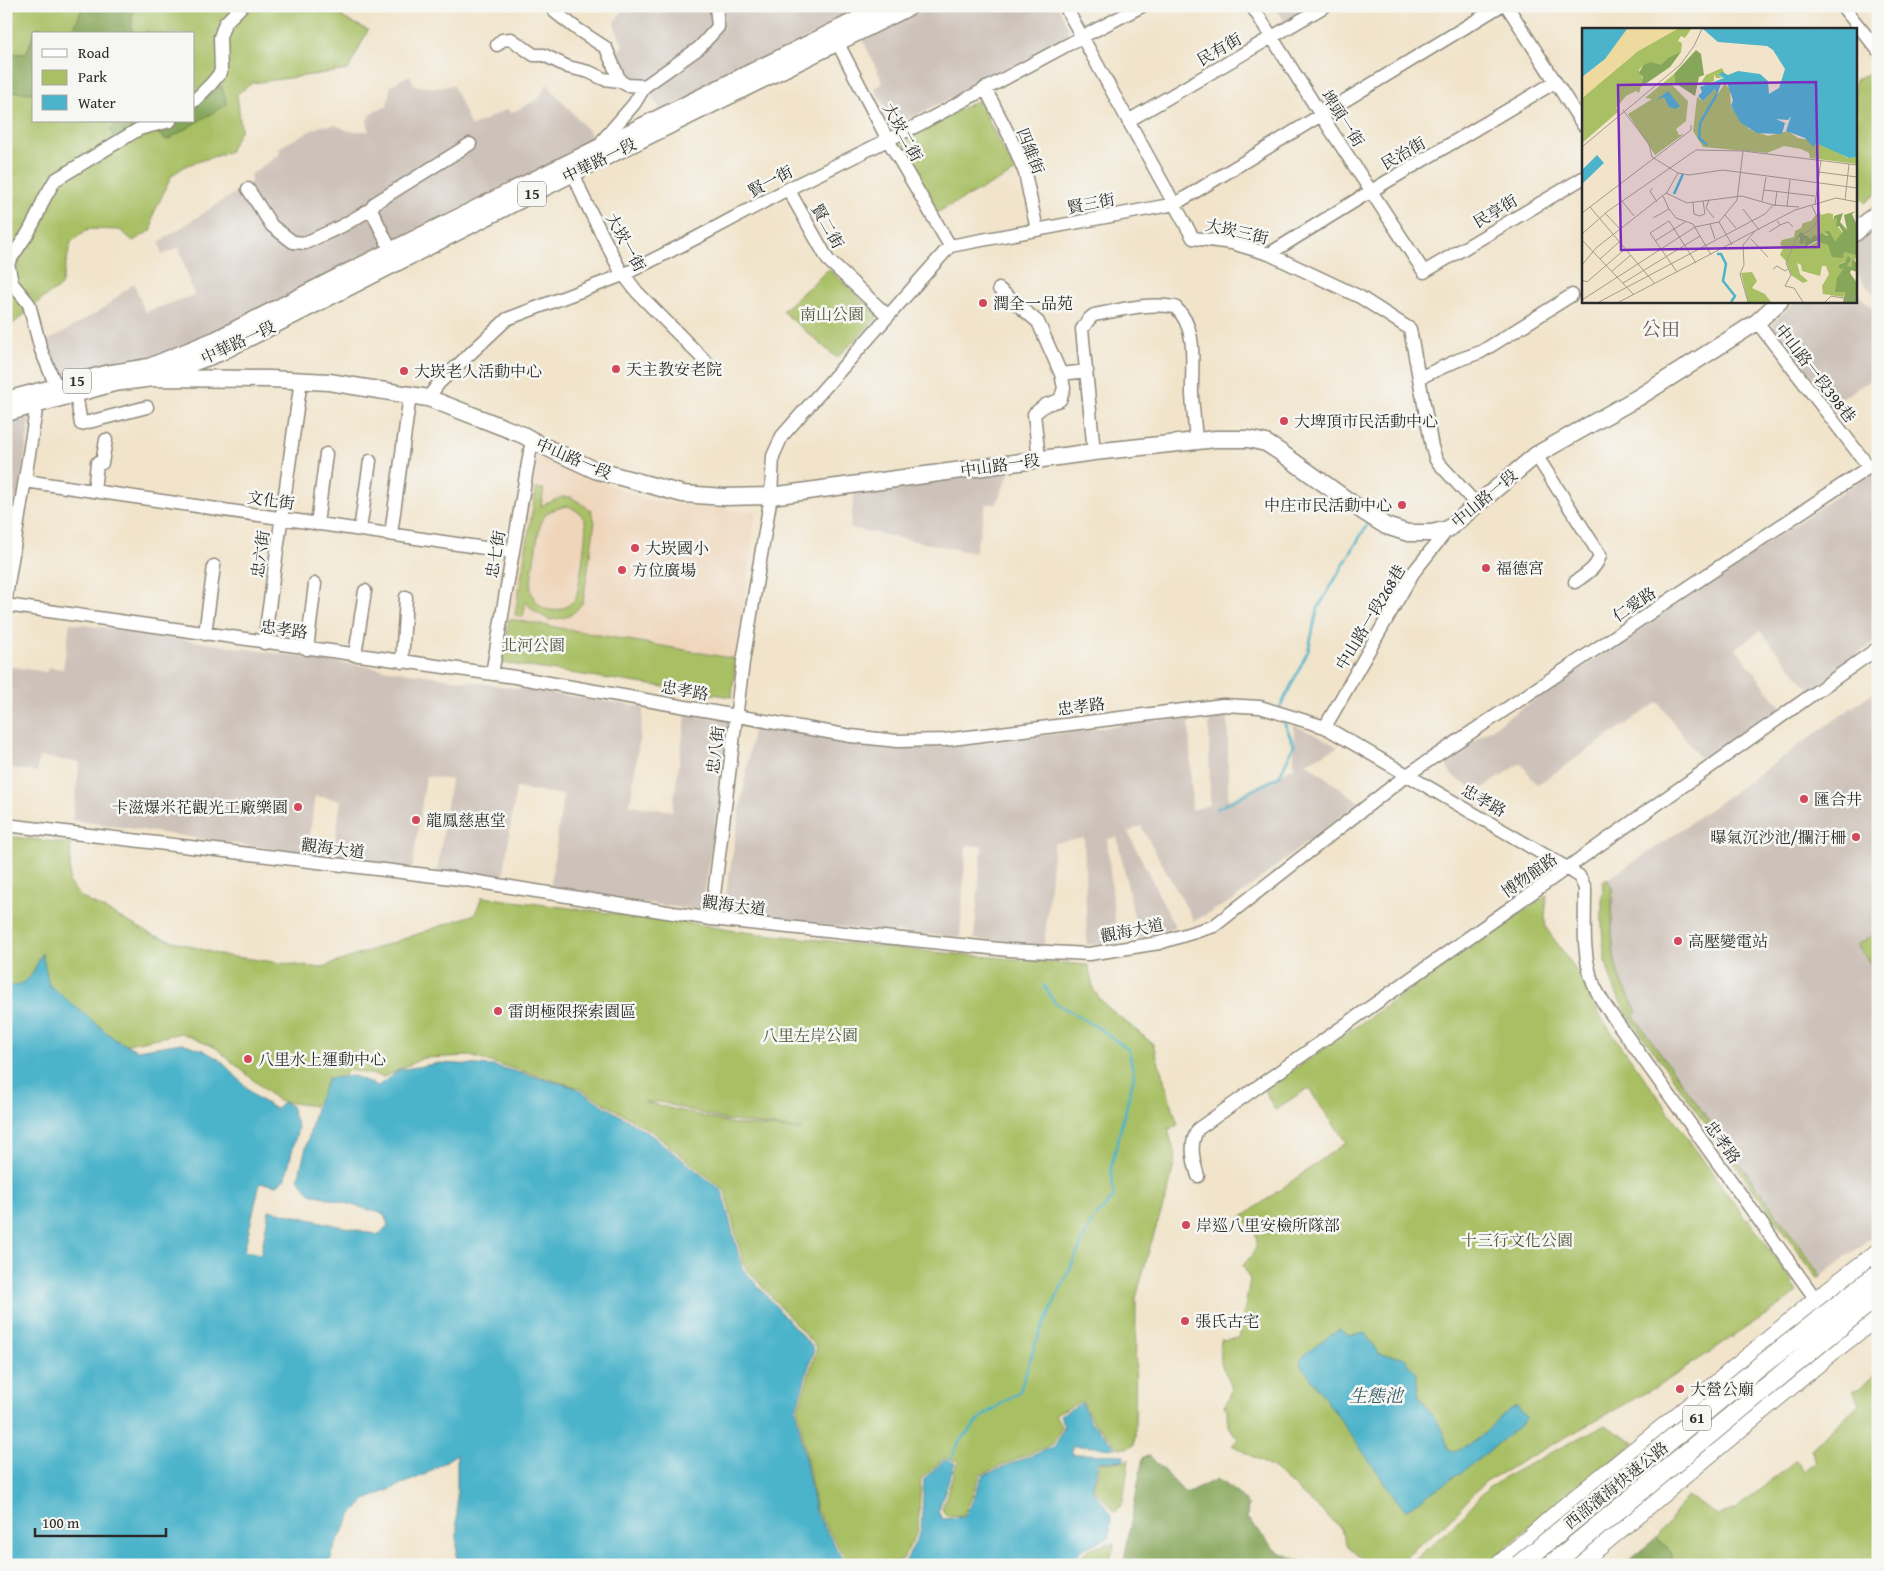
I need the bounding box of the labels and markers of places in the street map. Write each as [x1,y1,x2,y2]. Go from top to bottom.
place label: 潤全一品苑 [993,291,1073,315]
marker: 潤全一品苑 [977,297,989,309]
place label: 天主教安老院 [626,357,722,381]
place label: 大崁老人活動中心 [414,359,542,383]
marker: 天主教安老院 [610,363,622,375]
marker: 大崁老人活動中心 [398,365,410,377]
place label: 大埤頂市民活動中心 [1294,409,1438,433]
marker: 大埤頂市民活動中心 [1278,415,1290,427]
place label: 中庄市民活動中心 [1264,493,1392,517]
marker: 中庄市民活動中心 [1396,499,1408,511]
place label: 大崁國小 [645,536,709,560]
marker: 大崁國小 [629,542,641,554]
place label: 福德宮 [1496,556,1544,580]
place label: 方位廣場 [632,558,696,582]
marker: 福德宮 [1480,562,1492,574]
marker: 方位廣場 [616,564,628,576]
place label: 匯合井 [1814,787,1862,811]
marker: 匯合井 [1798,793,1810,805]
place label: 卡滋爆米花觀光工廠樂園 [112,795,288,819]
marker: 卡滋爆米花觀光工廠樂園 [292,801,304,813]
place label: 龍鳳慈惠堂 [426,808,506,832]
marker: 龍鳳慈惠堂 [410,814,422,826]
place label: 曝氣沉沙池/攔汙柵 [1710,825,1846,849]
marker: 曝氣沉沙池/攔汙柵 [1850,831,1862,843]
place label: 高壓變電站 [1688,929,1768,953]
marker: 高壓變電站 [1672,935,1684,947]
place label: 雷朗極限探索園區 [508,999,636,1023]
marker: 雷朗極限探索園區 [492,1005,504,1017]
place label: 八里水上運動中心 [258,1047,386,1071]
marker: 八里水上運動中心 [242,1053,254,1065]
place label: 岸巡八里安檢所隊部 [1196,1213,1340,1237]
marker: 岸巡八里安檢所隊部 [1180,1219,1192,1231]
place label: 張氏古宅 [1195,1309,1259,1333]
marker: 張氏古宅 [1179,1315,1191,1327]
place label: 大營公廟 [1690,1377,1754,1401]
marker: 大營公廟 [1674,1383,1686,1395]

